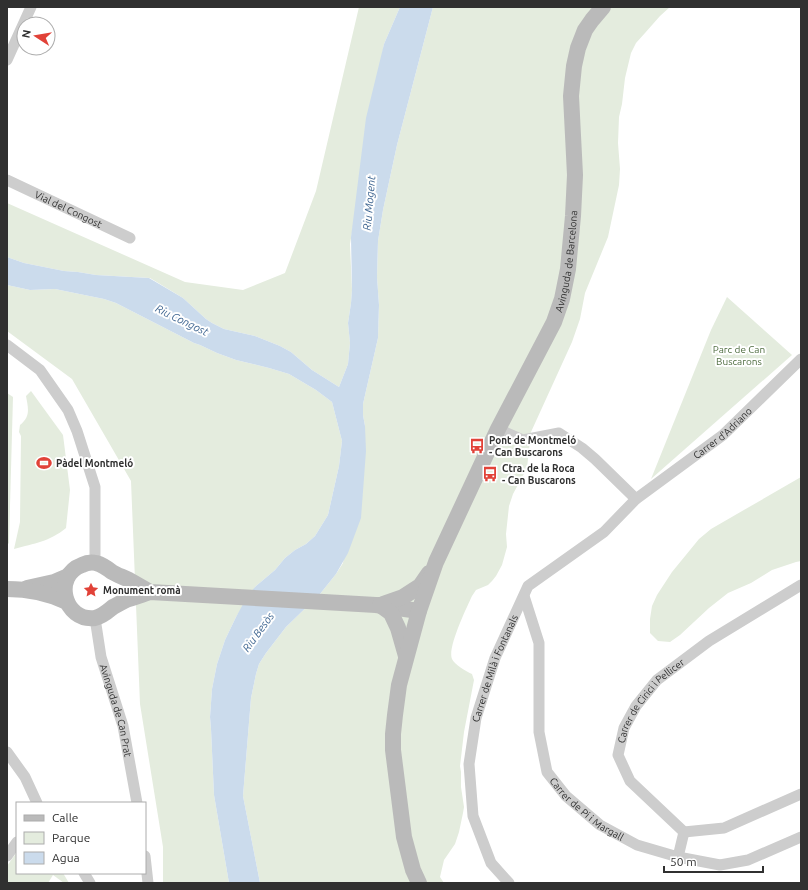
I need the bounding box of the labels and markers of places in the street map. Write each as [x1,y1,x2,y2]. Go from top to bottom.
place label: Pont de Montmeló - Can Buscarons [489,435,576,458]
bus stop icon: Pont de Montmeló - Can Buscarons [468,437,486,455]
sports icon: Pàdel Montmeló [35,454,53,472]
place label: Pàdel Montmeló [56,458,133,469]
place label: Ctra. de la Roca - Can Buscarons [502,463,576,486]
bus stop icon: Ctra. de la Roca - Can Buscarons [481,465,499,483]
place icon: Monument romà [82,581,100,599]
place label: Monument romà [103,585,181,596]

